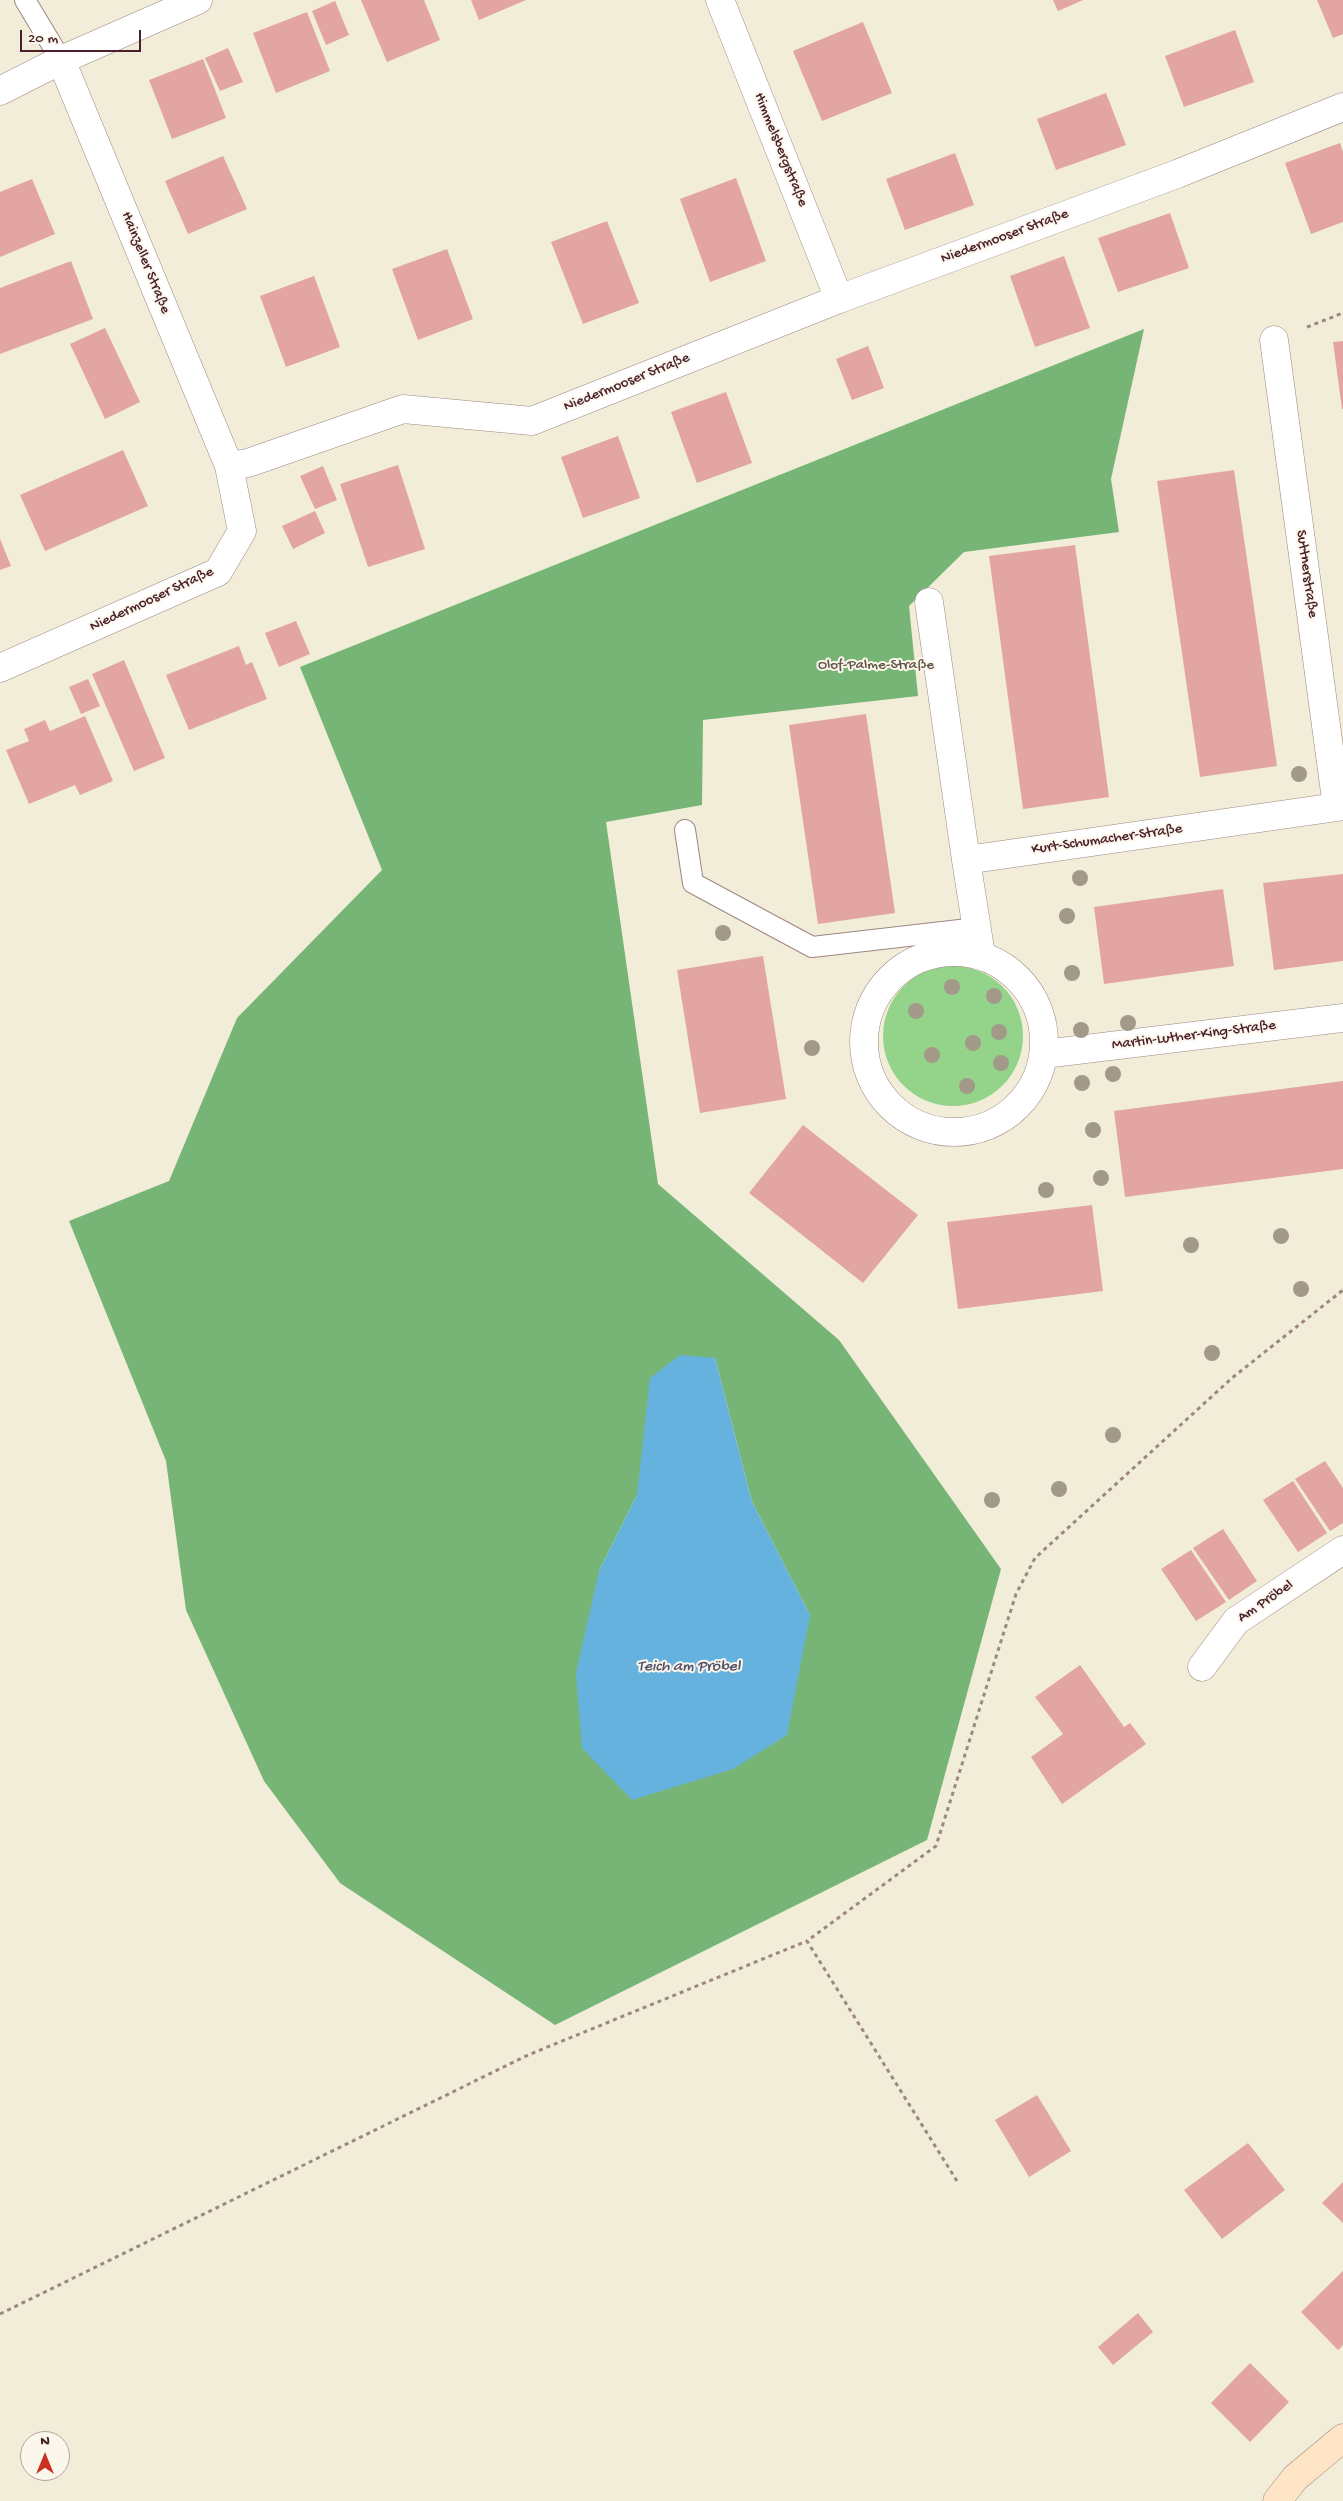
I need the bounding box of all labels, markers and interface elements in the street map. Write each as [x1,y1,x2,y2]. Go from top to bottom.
scale bar [22,20,144,52]
text: 20 m [28,30,58,48]
street label: Himmelsbergstraße [749,90,811,210]
street label: Niedermooser Straße [939,206,1071,268]
street label: Hainzeller Straße [116,209,174,317]
street label: Niedermooser Straße [561,349,693,417]
street label: Suttnerstraße [1291,529,1321,619]
street label: Niedermooser Straße [87,563,217,637]
park label: Olof-Palme-Straße [818,657,934,675]
street label: Kurt-Schumacher-Straße [1030,821,1184,859]
street label: Martin-Luther-King-Straße [1111,1017,1277,1055]
street label: Am Pröbel [1235,1577,1297,1627]
water label: Teich am Pröbel [638,1658,740,1678]
north arrow [20,2431,70,2481]
text: N [40,2433,50,2450]

